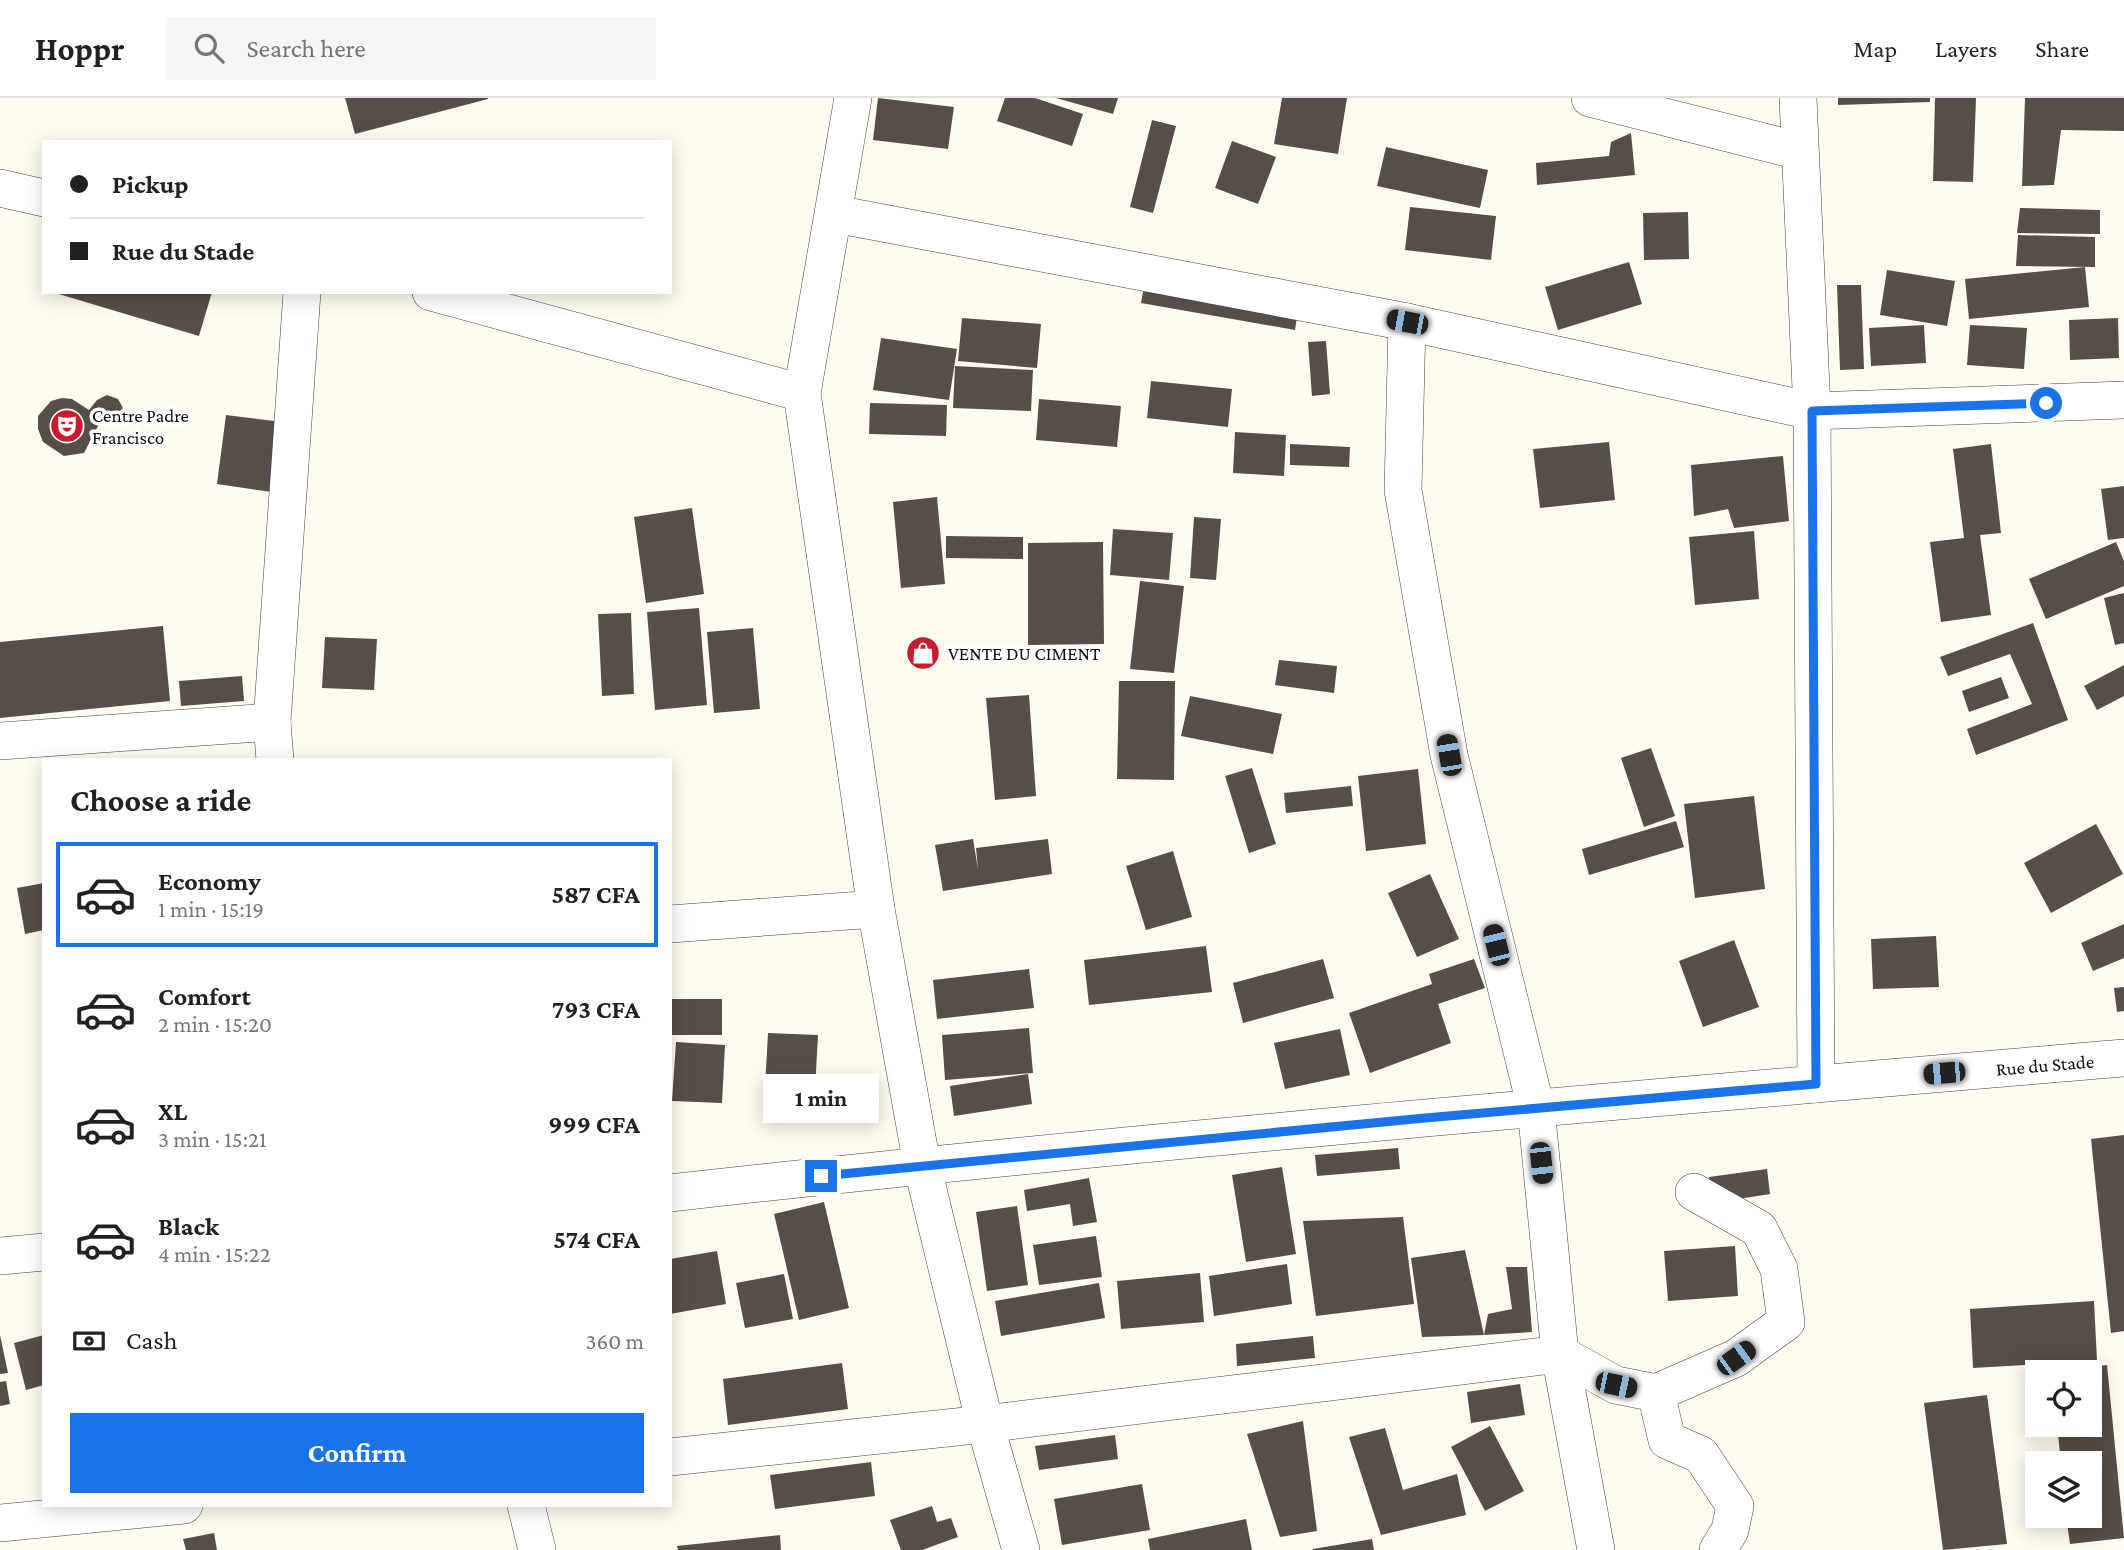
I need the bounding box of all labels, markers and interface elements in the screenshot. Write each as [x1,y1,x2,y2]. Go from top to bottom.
search box [166,17,656,80]
icon: search [190,29,228,67]
text: Hoppr [35,30,124,67]
text: Search here [246,34,366,63]
text: Map [1853,35,1897,62]
text: Layers [1935,35,1997,62]
text: Share [2035,35,2089,62]
text: Pickup [112,170,189,199]
text: Rue du Stade [112,237,254,266]
car [1385,308,1430,336]
route start [2030,387,2062,419]
place label: Centre Padre Francisco [92,405,189,448]
theatre icon: Centre Padre Francisco [48,407,86,445]
shop icon: VENTE DU CIMENT [904,634,942,672]
place label: VENTE DU CIMENT [948,643,1101,664]
car [1436,732,1463,778]
text: Choose a ride [70,782,251,818]
icon: car [74,863,137,926]
text: Economy [158,867,261,896]
text: 587 CFA [551,880,640,909]
text: 1 min · 15:19 [158,896,264,922]
car [1481,922,1512,968]
icon: car [74,978,137,1041]
text: Comfort [158,982,251,1011]
text: 793 CFA [552,995,640,1024]
text: 2 min · 15:20 [158,1011,272,1037]
street label: Rue du Stade [1995,1051,2095,1080]
car [1923,1061,1966,1085]
callout: 1 min [763,1074,879,1124]
text: 1 min [795,1085,847,1111]
icon: car [74,1093,137,1156]
text: XL [158,1097,187,1126]
text: 999 CFA [548,1110,640,1139]
text: 3 min · 15:21 [158,1126,267,1152]
car [1529,1141,1554,1185]
route end [805,1160,837,1192]
icon: car [74,1208,137,1271]
text: Black [158,1212,219,1241]
text: 574 CFA [553,1225,640,1254]
text: 4 min · 15:22 [158,1241,271,1267]
icon: cash [70,1322,108,1360]
text: Cash [126,1326,177,1355]
text: 360 m [586,1328,644,1354]
car [1713,1337,1760,1379]
map controls [2025,1360,2102,1528]
button: locate [2025,1360,2102,1437]
car [1594,1370,1639,1400]
button: Confirm [70,1413,644,1493]
button: layers [2025,1451,2102,1528]

